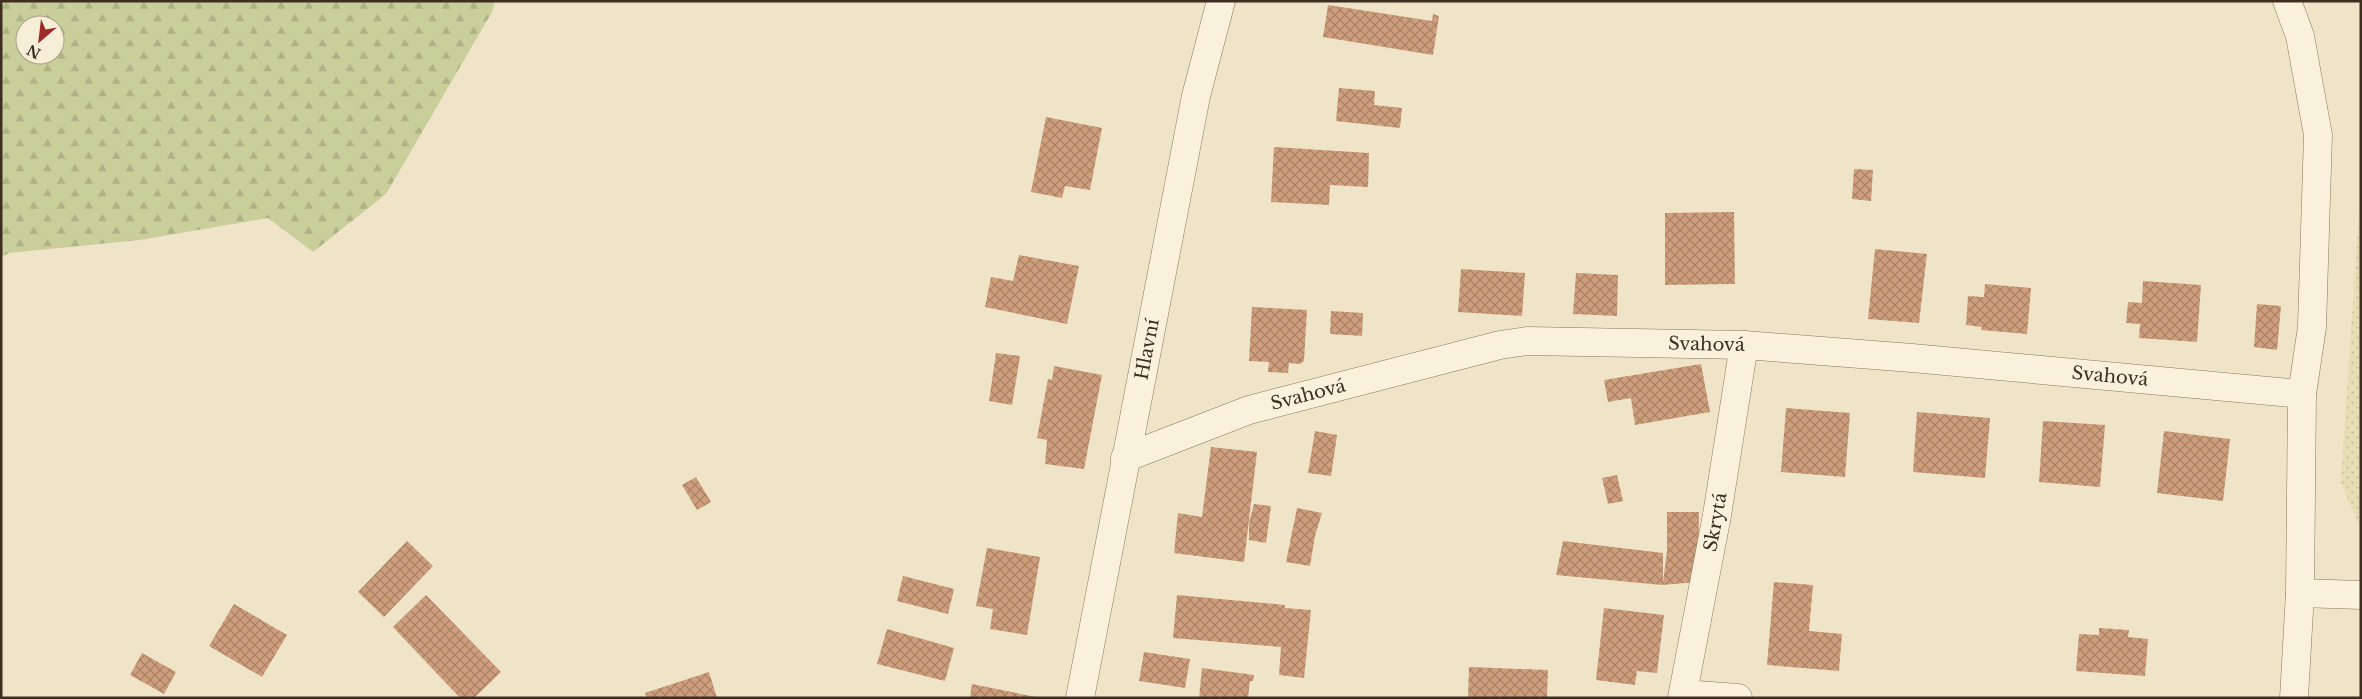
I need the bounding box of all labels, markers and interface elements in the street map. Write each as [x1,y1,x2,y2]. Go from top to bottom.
north arrow [15,15,65,65]
text: N [24,40,44,63]
street label: Hlavní [1131,316,1164,382]
street label: Svahová [1668,333,1745,356]
street label: Svahová [2071,362,2149,391]
street label: Svahová [1268,374,1348,415]
street label: Skrytá [1699,491,1731,554]

